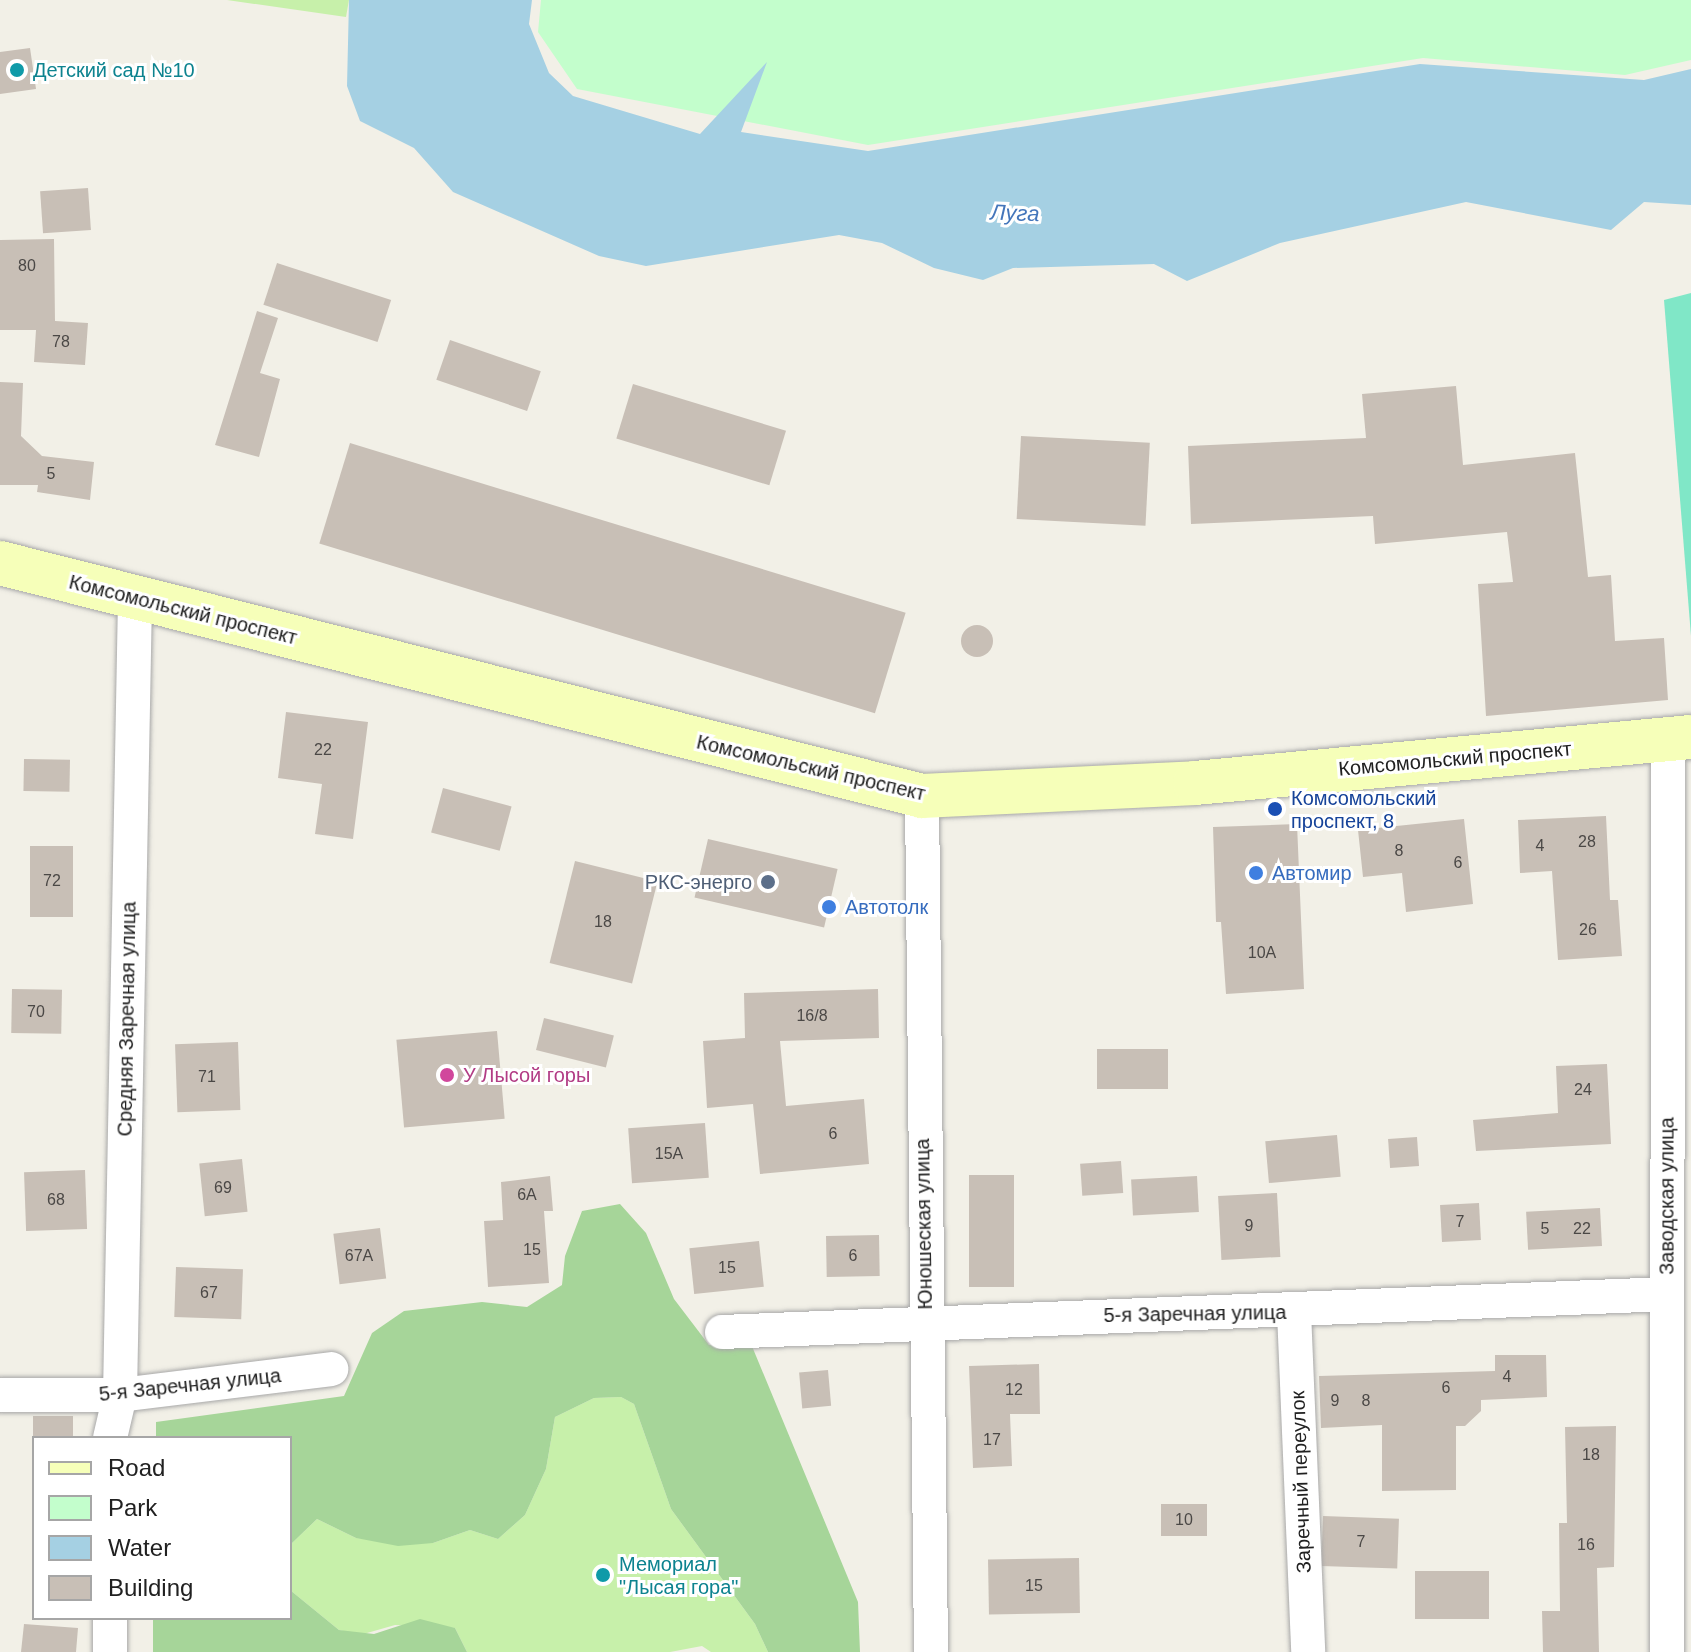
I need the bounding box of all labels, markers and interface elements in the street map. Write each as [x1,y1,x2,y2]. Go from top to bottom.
place label: Детский сад №10 [33,58,195,82]
marker: Детский сад №10 [8,61,26,79]
water label: Луга [990,199,1040,227]
house number: 80 [18,256,36,276]
house number: 78 [52,332,70,352]
house number: 5 [47,464,55,484]
street label: Комсомольский проспект [66,570,300,650]
street label: Комсомольский проспект [694,730,928,806]
street label: Комсомольский проспект [1337,737,1573,781]
house number: 22 [314,740,332,760]
place label: Комсомольский проспект, 8 [1291,786,1436,833]
marker: Комсомольский проспект, 8 [1266,800,1284,818]
house number: 28 [1578,832,1596,852]
house number: 4 [1536,836,1544,856]
house number: 8 [1395,841,1403,861]
house number: 6 [1454,853,1462,873]
place label: Автомир [1272,861,1352,885]
marker: Автомир [1247,864,1265,882]
place label: РКС-энерго [645,870,752,894]
house number: 72 [43,871,61,891]
marker: РКС-энерго [759,873,777,891]
place label: Автотолк [845,895,928,919]
marker: Автотолк [820,898,838,916]
street label: Средняя Заречная улица [113,901,141,1137]
house number: 18 [594,912,612,932]
house number: 26 [1579,920,1597,940]
house number: 10А [1248,943,1276,963]
house number: 70 [27,1002,45,1022]
house number: 16/8 [796,1006,828,1026]
place label: У Лысой горы [463,1063,590,1087]
marker: У Лысой горы [438,1066,456,1084]
house number: 71 [198,1067,216,1087]
house number: 24 [1574,1080,1592,1100]
street label: Заводская улица [1655,1117,1679,1275]
house number: 6 [829,1124,837,1144]
street label: Юношеская улица [911,1138,937,1310]
house number: 15А [655,1144,683,1164]
house number: 69 [214,1178,232,1198]
house number: 6А [517,1185,537,1205]
house number: 68 [47,1190,65,1210]
house number: 7 [1456,1212,1464,1232]
house number: 9 [1245,1216,1253,1236]
house number: 5 [1541,1219,1549,1239]
house number: 22 [1573,1219,1591,1239]
house number: 15 [523,1240,541,1260]
house number: 67А [345,1246,373,1266]
house number: 6 [849,1246,857,1266]
house number: 15 [718,1258,736,1278]
house number: 67 [200,1283,218,1303]
street label: 5-я Заречная улица [1103,1300,1287,1328]
street label: 5-я Заречная улица [98,1364,282,1406]
house number: 4 [1503,1367,1511,1387]
house number: 6 [1442,1378,1450,1398]
house number: 12 [1005,1380,1023,1400]
street label: Заречный переулок [1286,1390,1316,1574]
house number: 9 [1331,1391,1339,1411]
house number: 8 [1362,1391,1370,1411]
house number: 17 [983,1430,1001,1450]
legend [32,1436,292,1620]
house number: 18 [1582,1445,1600,1465]
text: Road [108,1454,165,1481]
text: Park [108,1494,157,1521]
house number: 10 [1175,1510,1193,1530]
house number: 7 [1357,1532,1365,1552]
text: Water [108,1534,171,1561]
house number: 16 [1577,1535,1595,1555]
place label: Мемориал "Лысая гора" [619,1552,738,1599]
marker: Мемориал "Лысая гора" [594,1566,612,1584]
text: Building [108,1574,193,1601]
house number: 15 [1025,1576,1043,1596]

